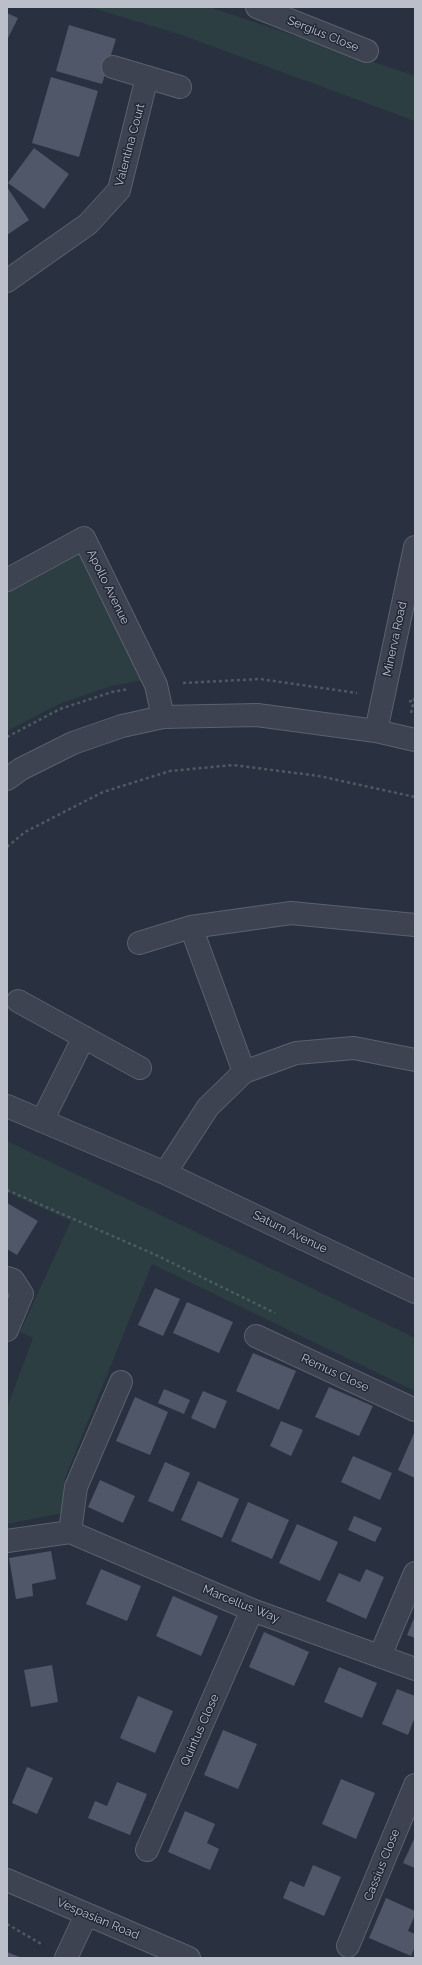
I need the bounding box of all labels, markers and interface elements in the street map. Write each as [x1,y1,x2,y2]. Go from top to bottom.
street label: Sergius Close [285,13,361,55]
street label: Valentina Court [112,102,148,188]
street label: Apollo Avenue [84,547,132,627]
street label: Minerva Road [380,600,410,678]
street label: Saturn Avenue [250,1208,330,1256]
street label: Remus Close [299,1351,371,1395]
street label: Marcellus Way [200,1582,282,1626]
street label: Quintus Close [178,1692,222,1768]
street label: Cassius Close [361,1827,403,1903]
street label: Vespasian Road [55,1895,141,1943]

